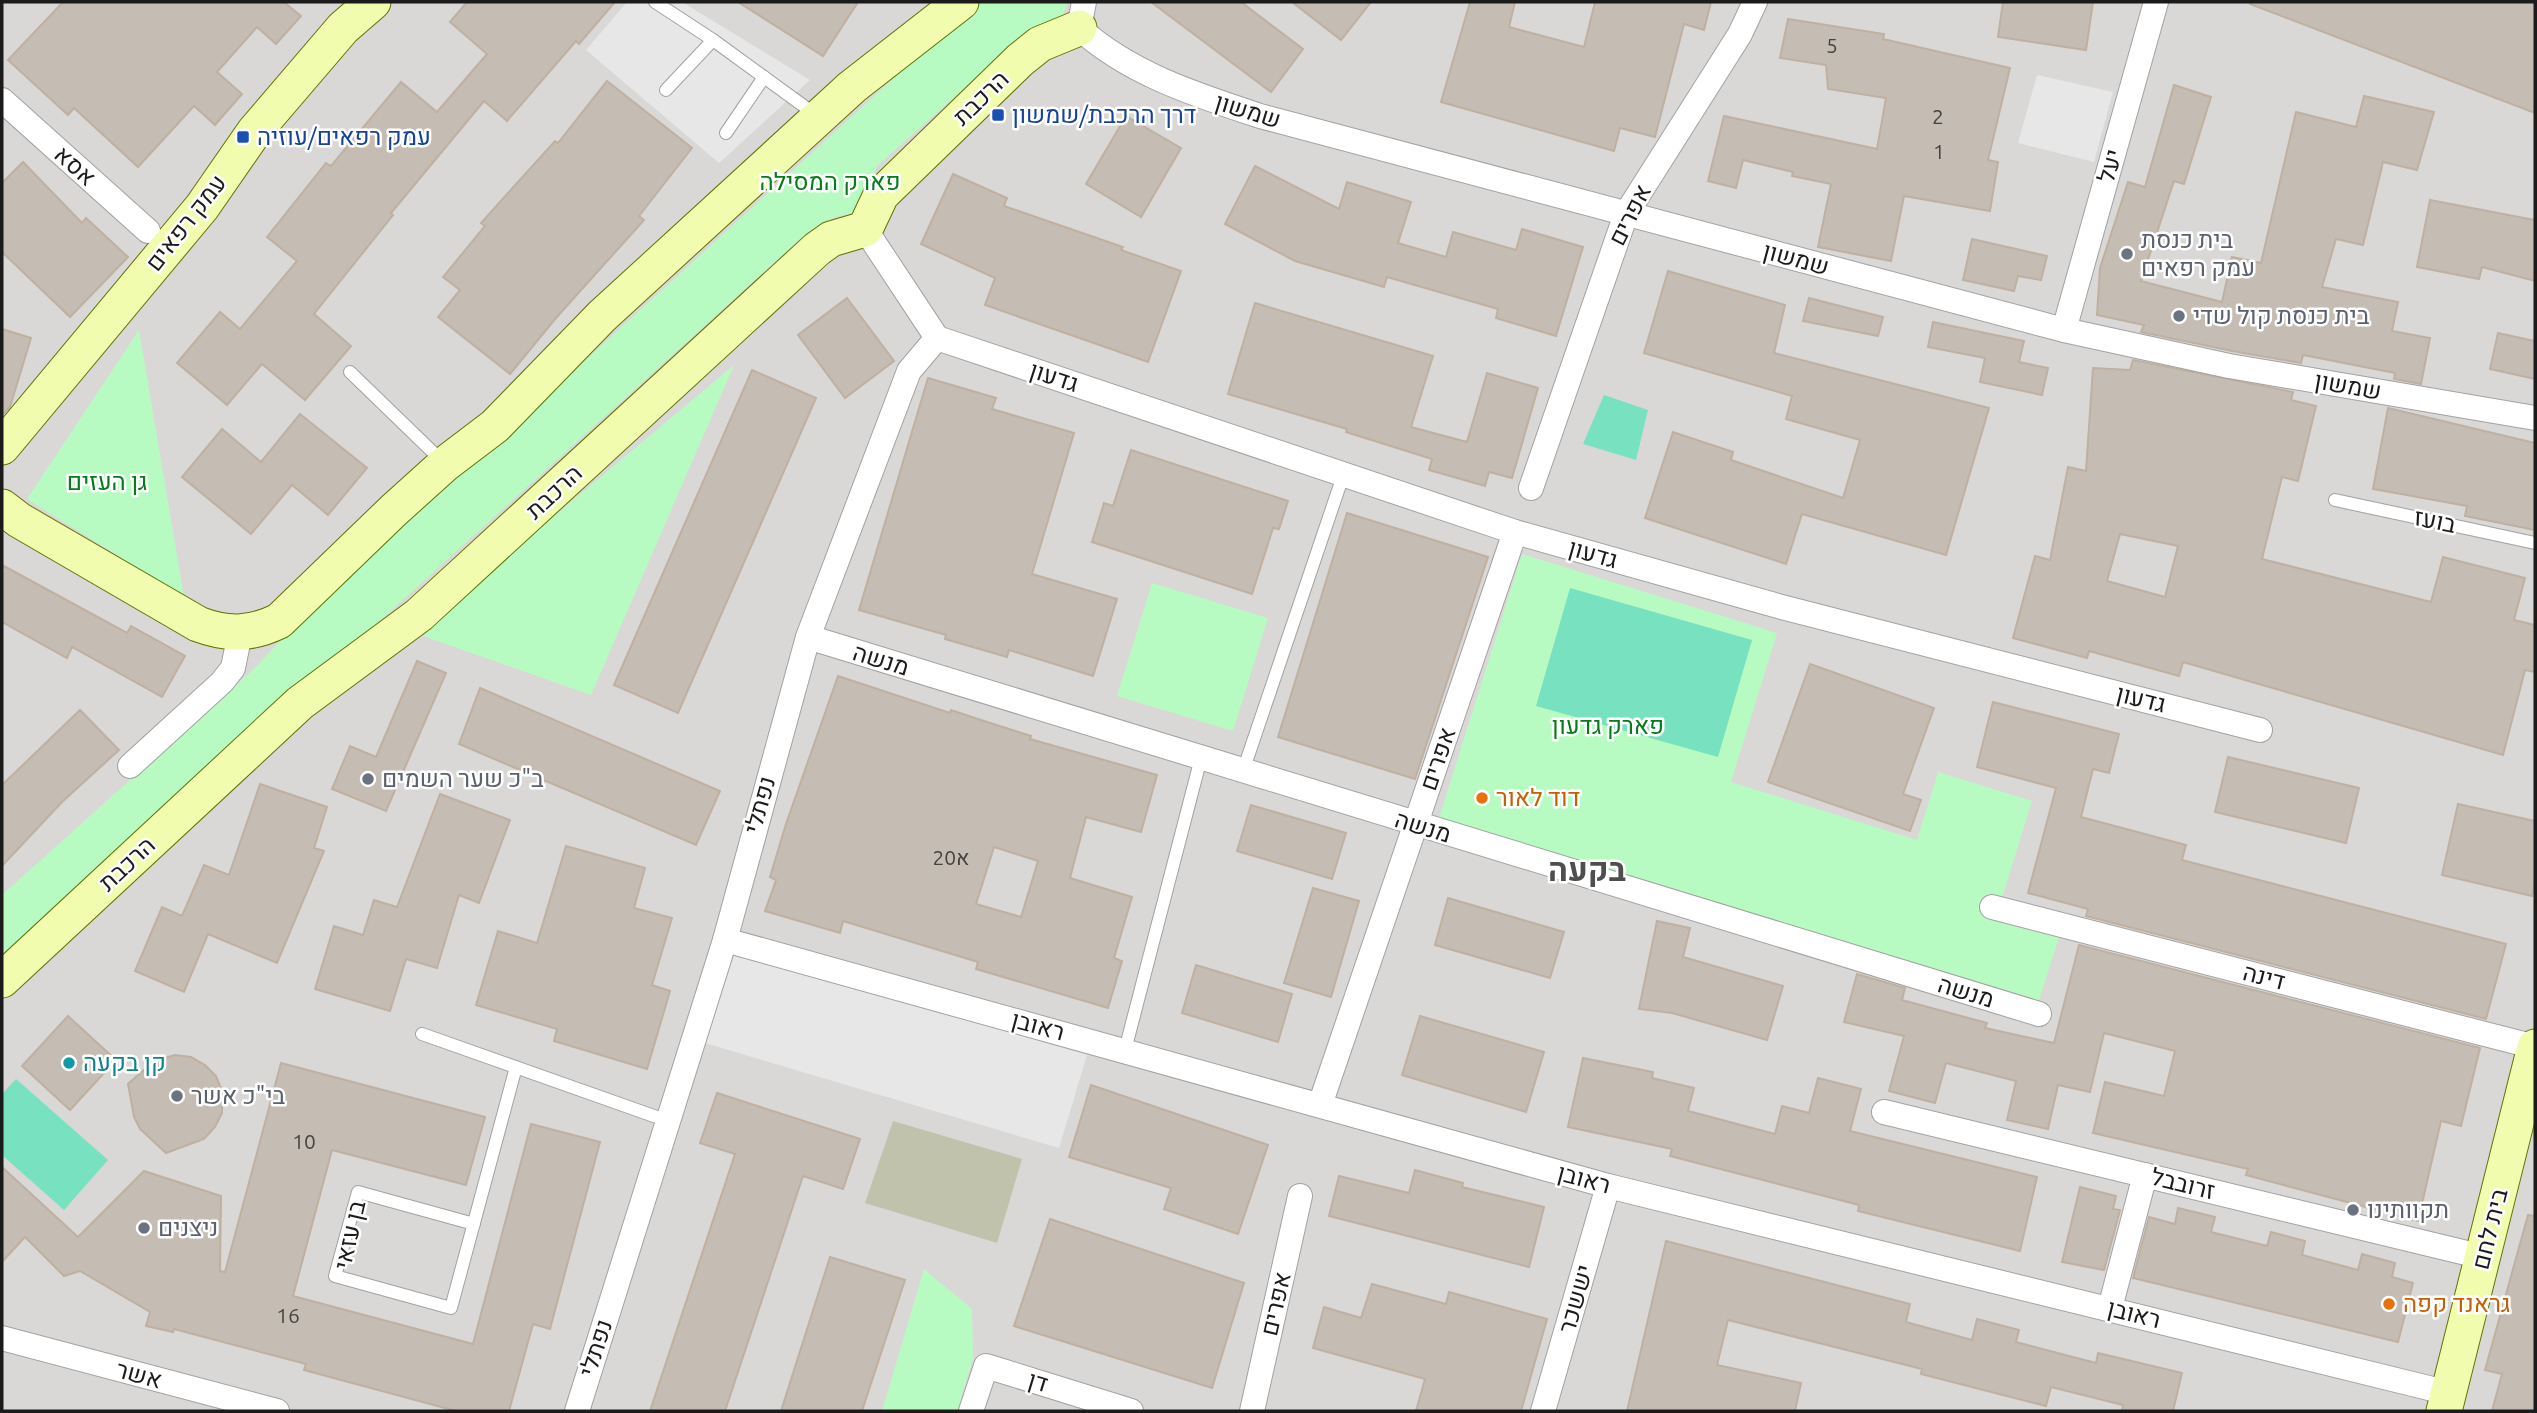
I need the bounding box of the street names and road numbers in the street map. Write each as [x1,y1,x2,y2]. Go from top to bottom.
street label: הרכבת [947,65,1014,130]
street label: שמשון [1212,88,1284,133]
street label: אסא [49,140,101,191]
street label: יעל [2092,146,2127,186]
street label: עמק רפאים [140,169,231,276]
street label: אפרים [1603,180,1656,250]
street label: שמשון [1760,237,1832,280]
street label: גדעון [1026,356,1082,397]
street label: שמשון [2313,366,2384,405]
street label: הרכבת [520,459,587,524]
street label: בועז [2412,503,2459,538]
street label: גדעון [1566,534,1621,573]
street label: מנשה [850,638,912,681]
street label: גדעון [2114,679,2168,718]
street label: אפרים [1414,724,1461,794]
street label: נפתלי [739,773,781,837]
street label: מנשה [1392,805,1454,848]
street label: הרכבת [93,831,160,896]
street label: דינה [2240,958,2288,995]
street label: מנשה [1935,970,1997,1013]
street label: ראובן [1009,1006,1068,1046]
street label: ראובן [1555,1159,1614,1199]
street label: זרובבל [2148,1163,2218,1204]
street label: בית לחם [2466,1185,2513,1272]
street label: בן עזאי [328,1197,371,1272]
street label: יששכר [1553,1261,1598,1336]
street label: אפרים [1255,1269,1296,1338]
street label: ראובן [2105,1294,2163,1333]
street label: נפתלי [574,1316,617,1380]
street label: אשר [113,1355,165,1394]
street label: דן [1025,1366,1051,1397]

